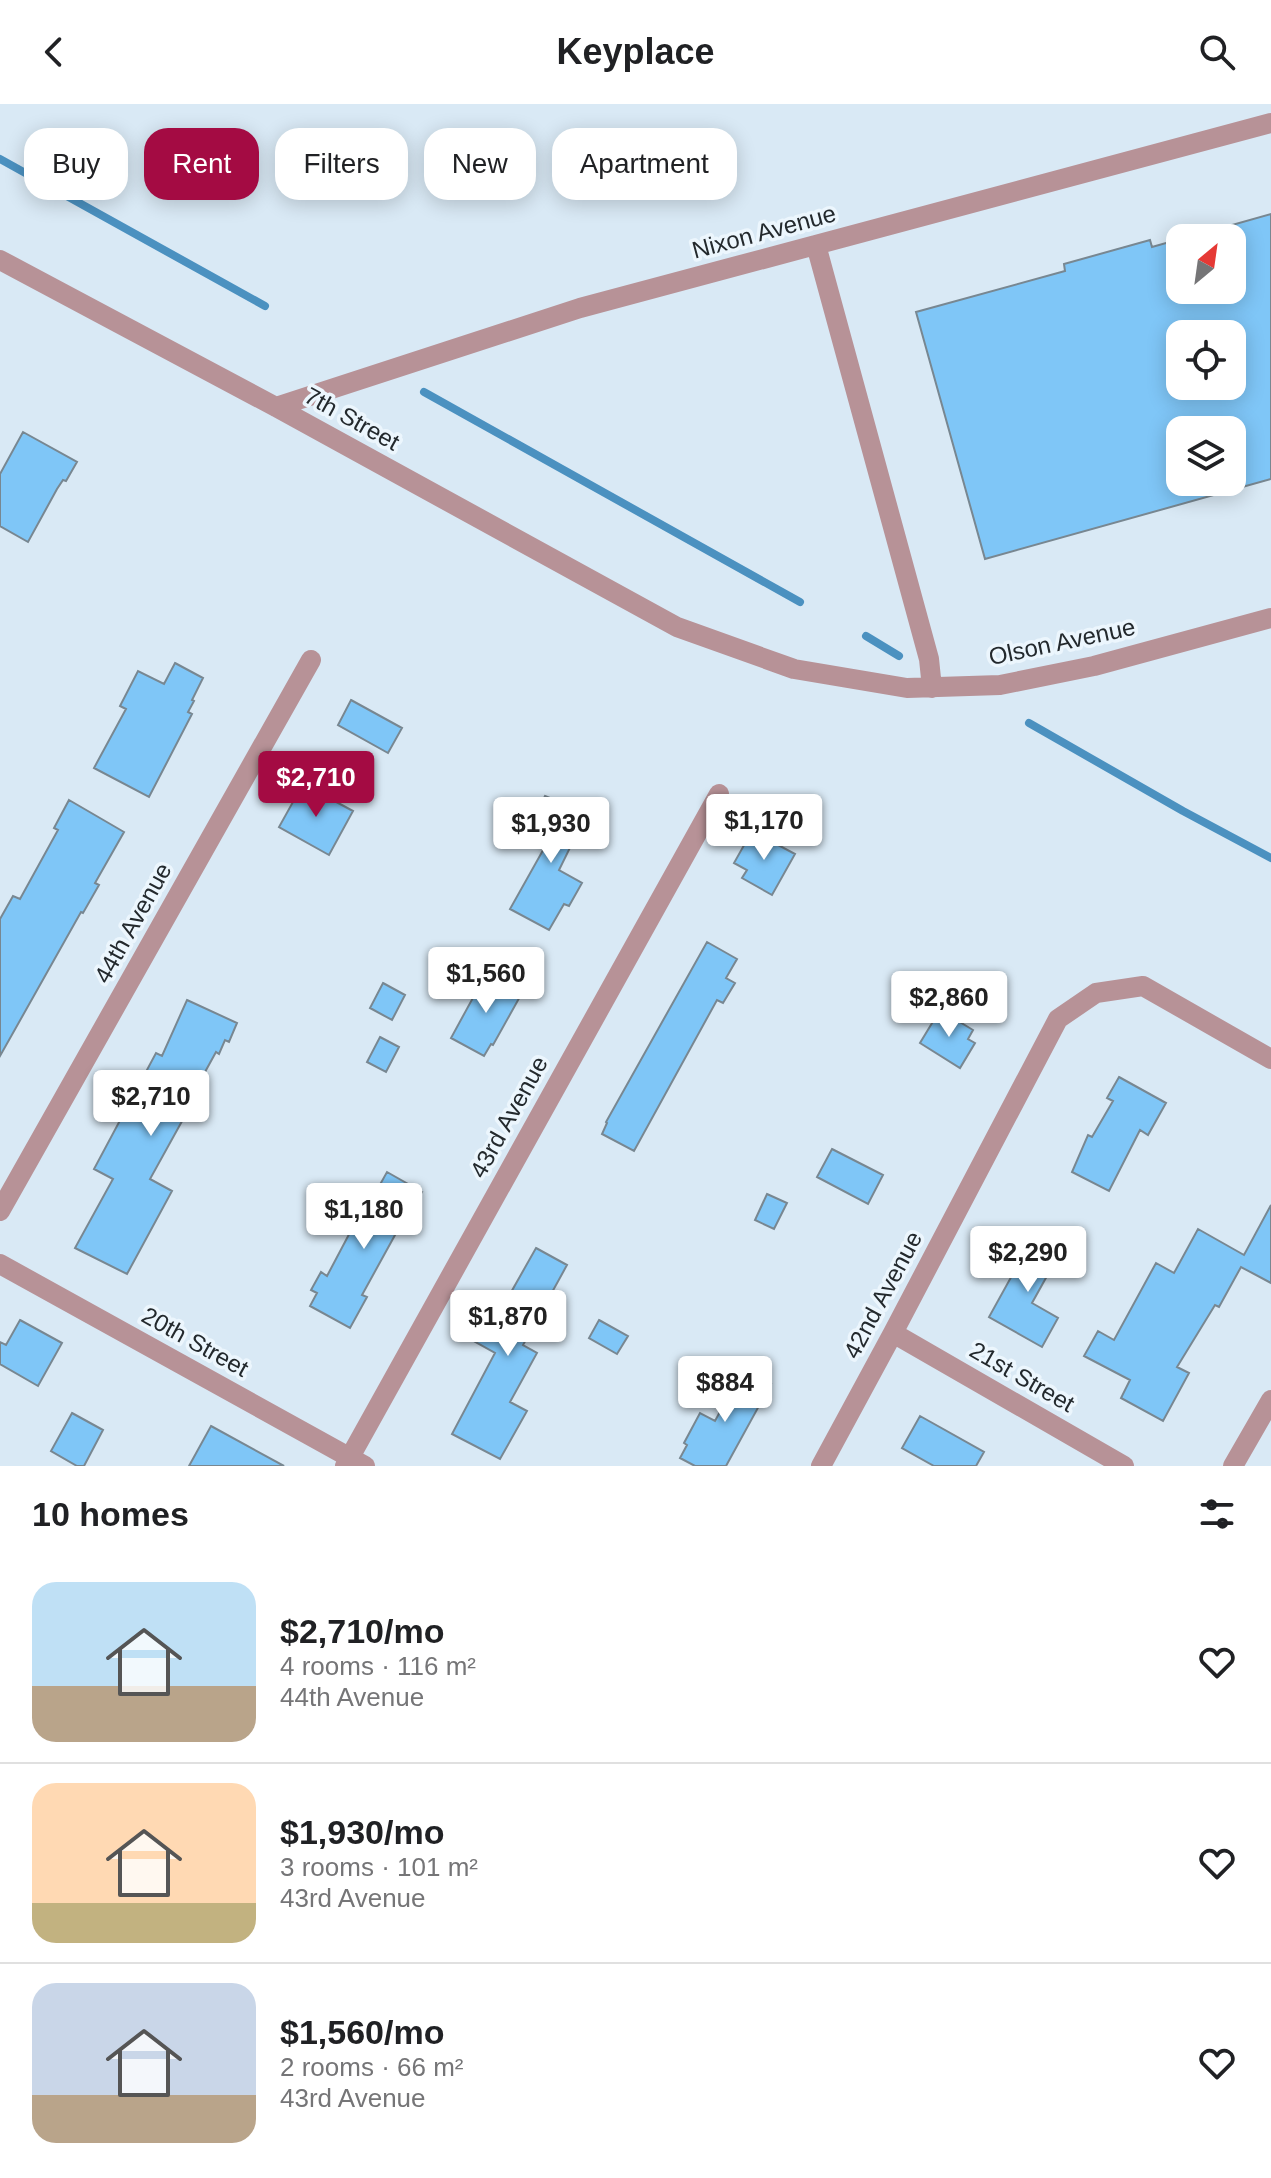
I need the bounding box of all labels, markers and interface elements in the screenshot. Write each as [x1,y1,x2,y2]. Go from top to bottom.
icon: back [32,30,76,74]
icon: search [1195,30,1239,74]
text: Keyplace [556,31,715,72]
chip: Buy [24,128,128,200]
chip: Rent [144,128,259,200]
chip: Filters [275,128,408,200]
chip: New [424,128,536,200]
chip: Apartment [552,128,737,200]
street label: Nixon Avenue [689,199,839,264]
north arrow [1166,224,1246,304]
map controls [1166,224,1246,496]
button: locate [1166,320,1246,400]
street label: 7th Street [300,382,405,456]
button: layers [1166,416,1246,496]
street label: Olson Avenue [986,613,1138,670]
pin: $2,710 [251,751,381,819]
text: $2,710 [276,762,356,792]
pin: $1,170 [699,794,829,862]
pin: $1,930 [486,797,616,865]
text: $1,170 [724,805,804,835]
text: $1,930 [511,808,591,838]
street label: 44th Avenue [89,858,177,987]
pin: $1,560 [421,947,551,1015]
text: $1,560 [446,958,526,988]
pin: $2,860 [884,971,1014,1039]
text: $2,860 [909,982,989,1012]
street label: 43rd Avenue [464,1051,553,1182]
pin: $2,710 [86,1070,216,1138]
text: $2,710 [111,1081,191,1111]
pin: $1,180 [299,1183,429,1251]
text: $1,180 [324,1194,404,1224]
pin: $2,290 [963,1226,1093,1294]
street label: 42nd Avenue [838,1227,927,1363]
text: $2,290 [988,1237,1068,1267]
pin: $1,870 [443,1290,573,1358]
street label: 20th Street [137,1301,253,1382]
text: $1,870 [468,1301,548,1331]
street label: 21st Street [965,1336,1080,1417]
pin: $884 [678,1356,772,1424]
text: $884 [696,1367,754,1397]
icon: filters [1195,1492,1239,1536]
text: 10 homes [32,1495,189,1533]
text: $2,710/mo [280,1612,444,1650]
icon: home [96,1614,192,1710]
icon: heart [1195,1640,1239,1684]
text: 4 rooms · 116 m² [280,1651,476,1681]
text: 44th Avenue [280,1682,424,1712]
text: $1,930/mo [280,1813,444,1851]
icon: home [96,1815,192,1911]
icon: heart [1195,1841,1239,1885]
text: 3 rooms · 101 m² [280,1852,478,1882]
text: 43rd Avenue [280,1883,426,1913]
text: $1,560/mo [280,2013,444,2051]
icon: home [96,2015,192,2111]
icon: heart [1195,2041,1239,2085]
text: 2 rooms · 66 m² [280,2052,464,2082]
text: 43rd Avenue [280,2083,426,2113]

